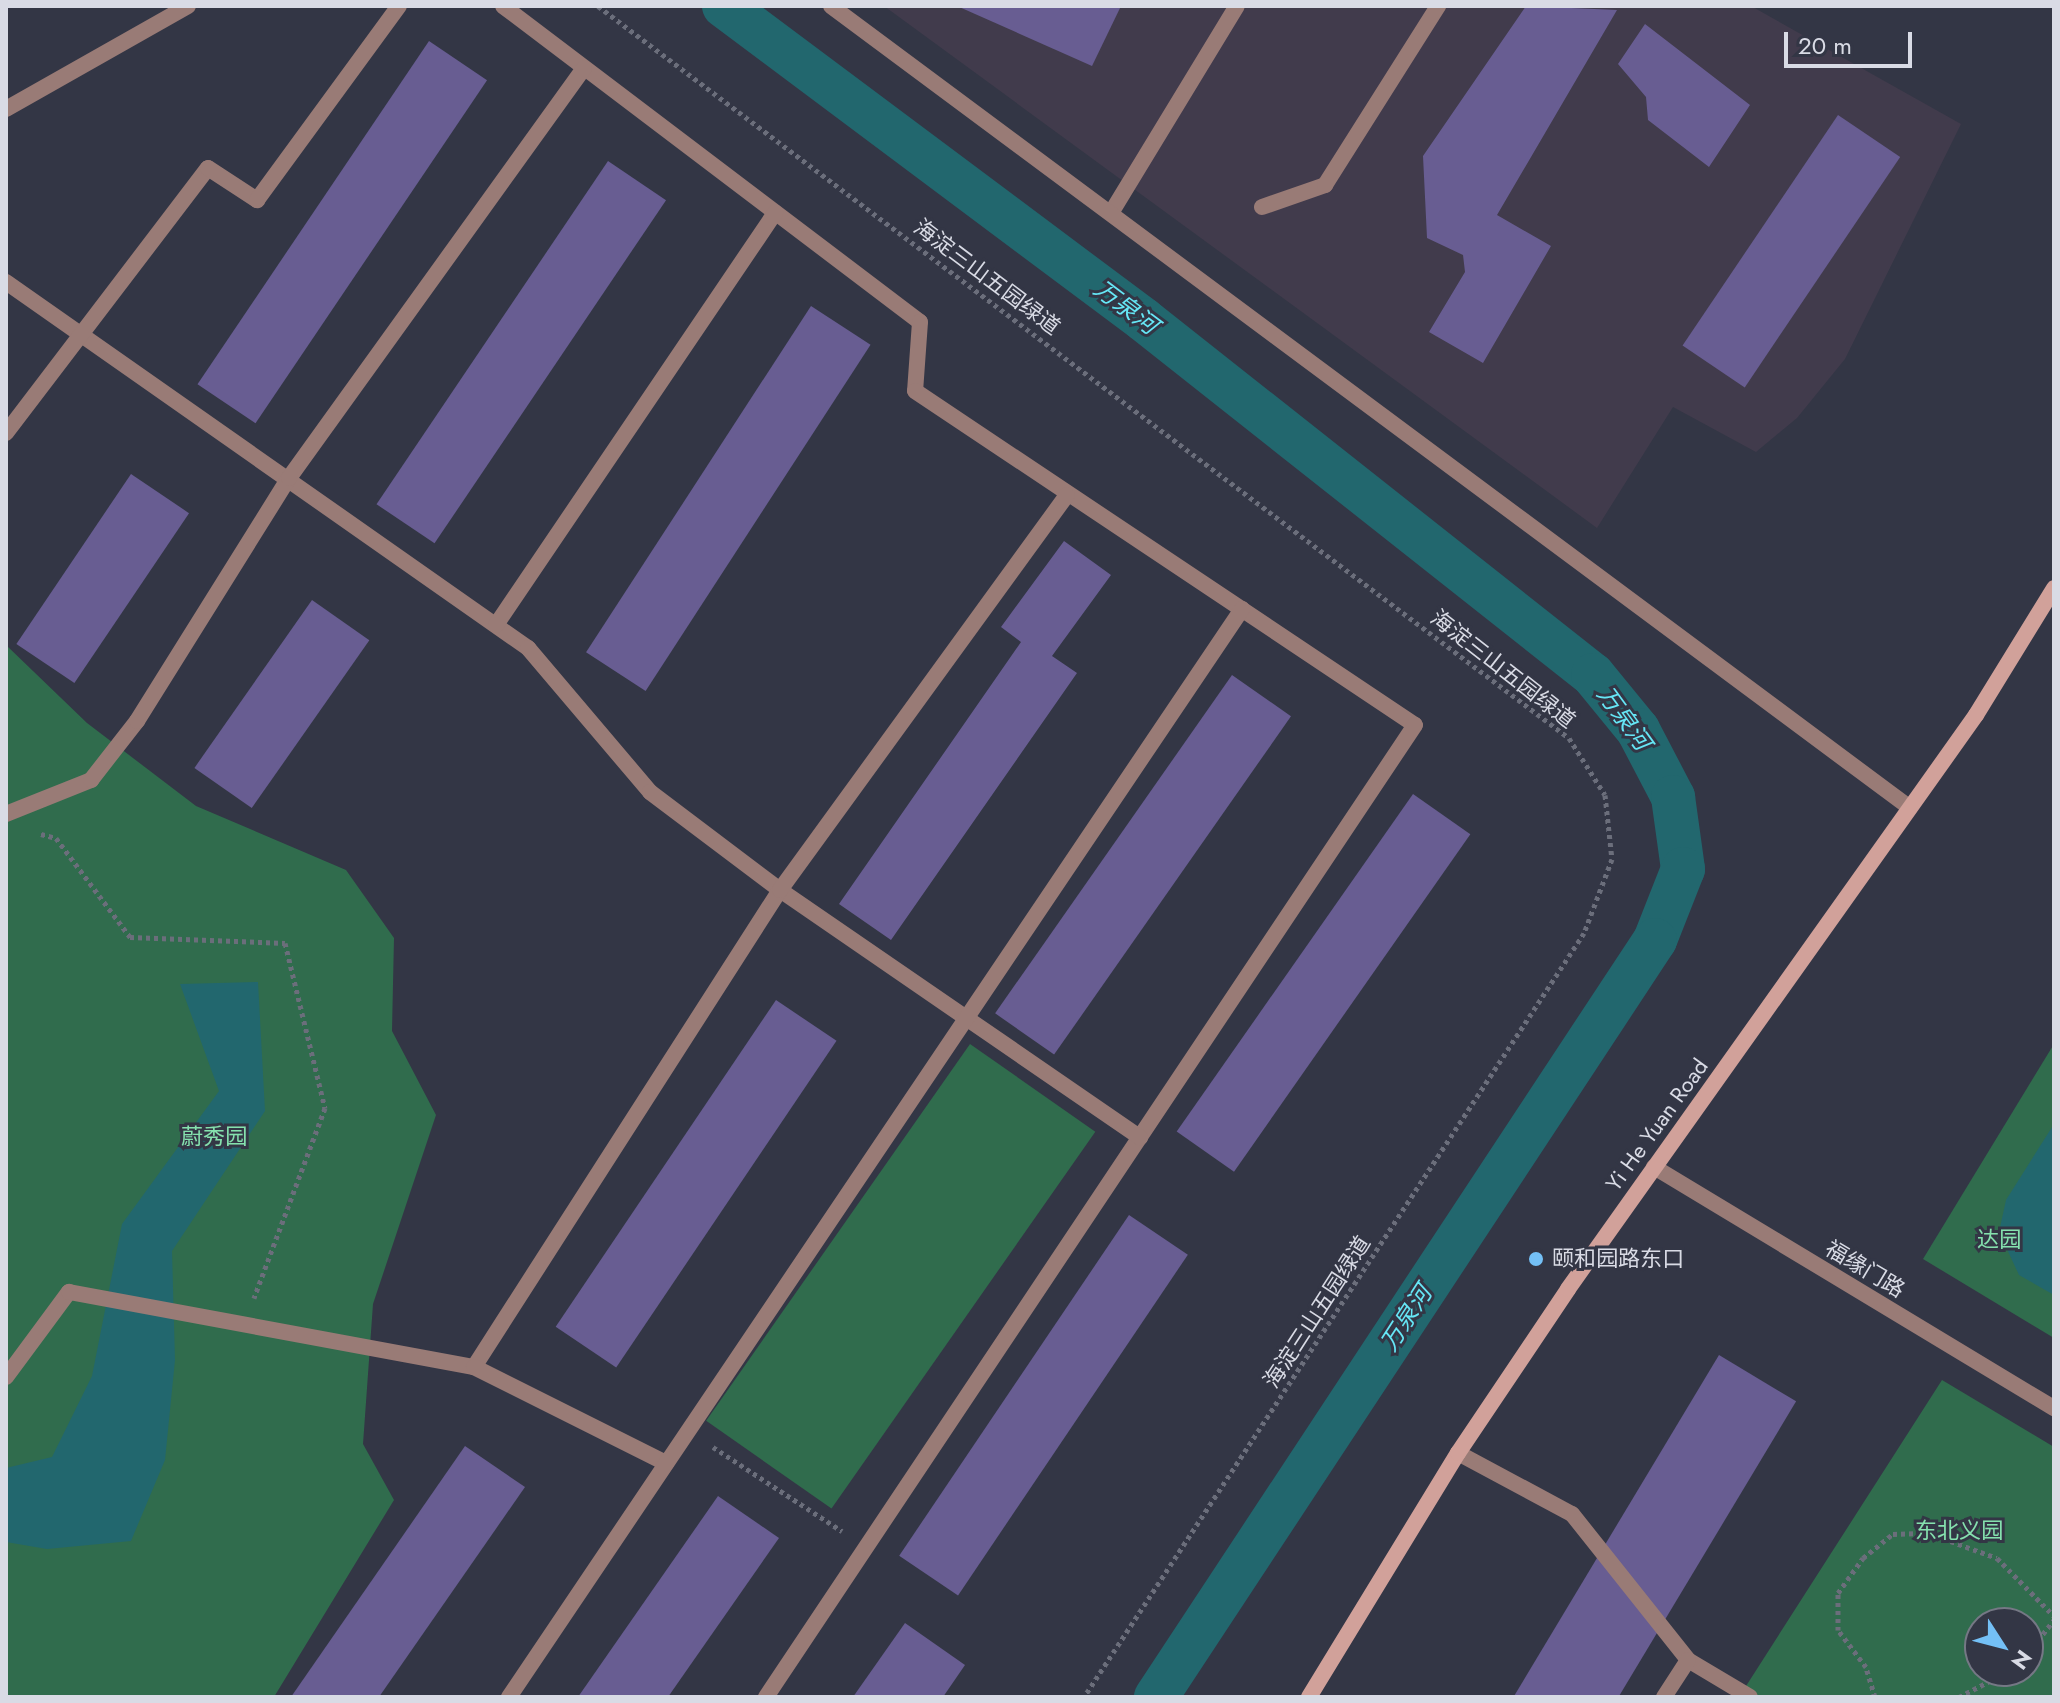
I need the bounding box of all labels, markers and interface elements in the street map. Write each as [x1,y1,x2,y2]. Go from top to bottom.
scale bar [1788,16,1916,66]
text: 20 m [1798,28,1852,63]
street label: 海淀三山五园绿道 [909,213,1065,341]
water label: 万泉河 [1089,274,1163,340]
street label: 海淀三山五园绿道 [1426,604,1580,734]
water label: 万泉河 [1591,680,1657,756]
street label: Yi He Yuan Road [1600,1054,1714,1196]
park label: 蔚秀园 [181,1124,247,1150]
park label: 达园 [1977,1227,2021,1253]
street label: 海淀三山五园绿道 [1258,1231,1376,1393]
street label: 福缘门路 [1820,1235,1910,1303]
place label: 颐和园路东口 [1552,1246,1684,1272]
marker: 颐和园路东口 [1527,1250,1545,1268]
water label: 万泉河 [1374,1280,1438,1356]
park label: 东北义园 [1915,1518,2003,1544]
north arrow [1964,1607,2044,1687]
text: N [2004,1643,2040,1676]

